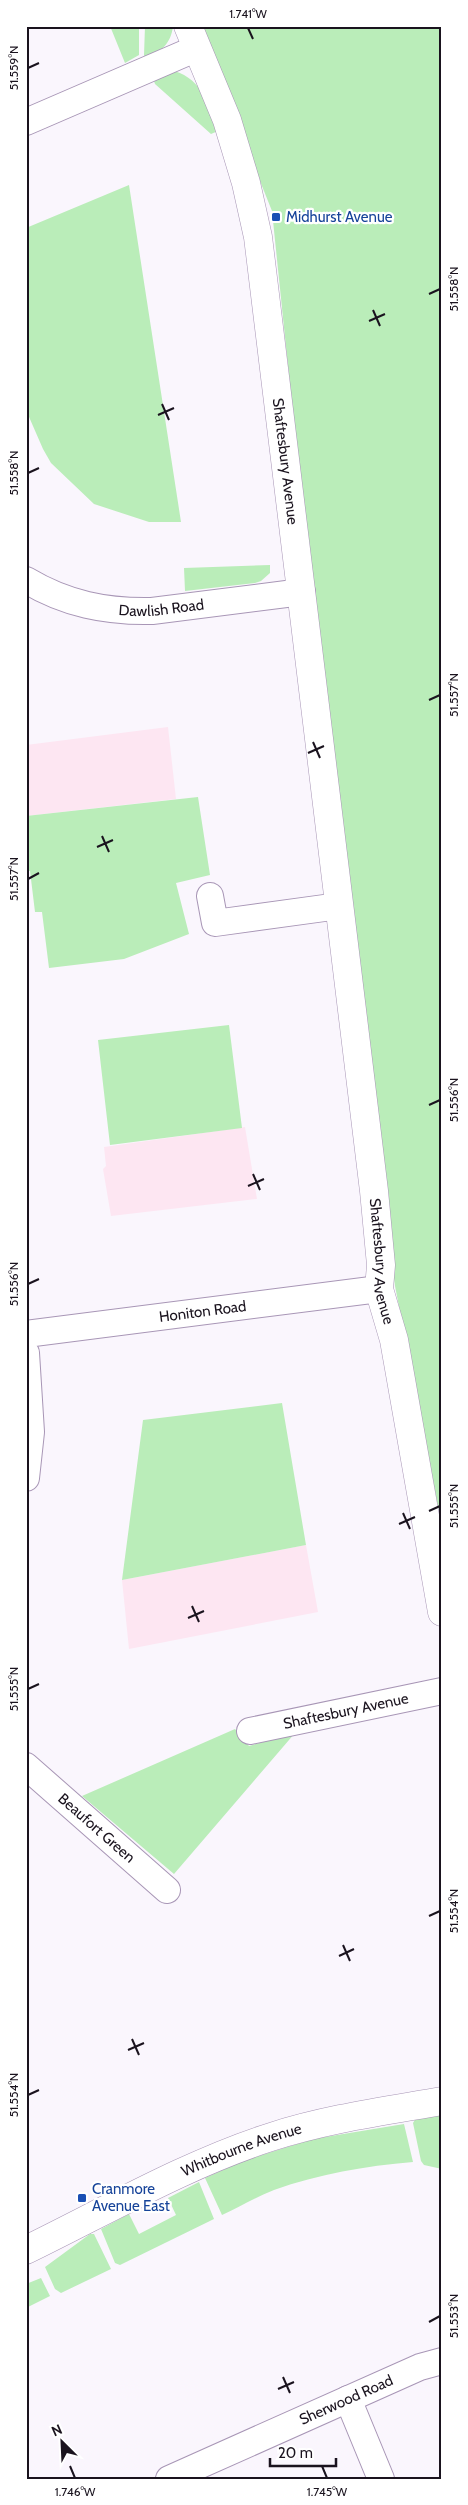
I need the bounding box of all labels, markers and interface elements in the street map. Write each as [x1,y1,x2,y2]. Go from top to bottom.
text: 1.741°W [229,6,268,21]
text: 51.559°N [6,46,21,90]
place label: Midhurst Avenue [286,208,393,226]
marker: Midhurst Avenue [270,211,282,223]
text: 51.558°N [446,266,461,312]
street label: Shaftesbury Avenue [269,397,302,526]
text: 51.558°N [6,450,21,496]
street label: Dawlish Road [118,596,205,620]
text: 51.557°N [446,673,461,717]
text: 51.557°N [6,857,21,901]
text: 51.556°N [446,1078,461,1122]
street label: Shaftesbury Avenue [366,1198,398,1327]
text: 51.556°N [6,1262,21,1306]
street label: Honiton Road [158,1297,247,1326]
text: 51.555°N [446,1484,461,1528]
text: 51.555°N [6,1667,21,1711]
street label: Shaftesbury Avenue [282,1689,410,1733]
street label: Beaufort Green [54,1790,139,1867]
text: 51.554°N [446,1889,461,1933]
text: 51.554°N [6,2073,21,2117]
street label: Whitbourne Avenue [179,2119,304,2180]
place label: Cranmore Avenue East [92,2180,170,2215]
marker: Cranmore Avenue East [76,2192,88,2204]
text: 51.553°N [446,2294,461,2338]
street label: Sherwood Road [296,2371,396,2429]
north arrow [38,2418,88,2468]
text: N [49,2420,65,2440]
scale bar [270,2435,337,2467]
text: 20 m [278,2444,313,2462]
text: 1.746°W [55,2484,96,2499]
text: 1.745°W [307,2484,348,2499]

